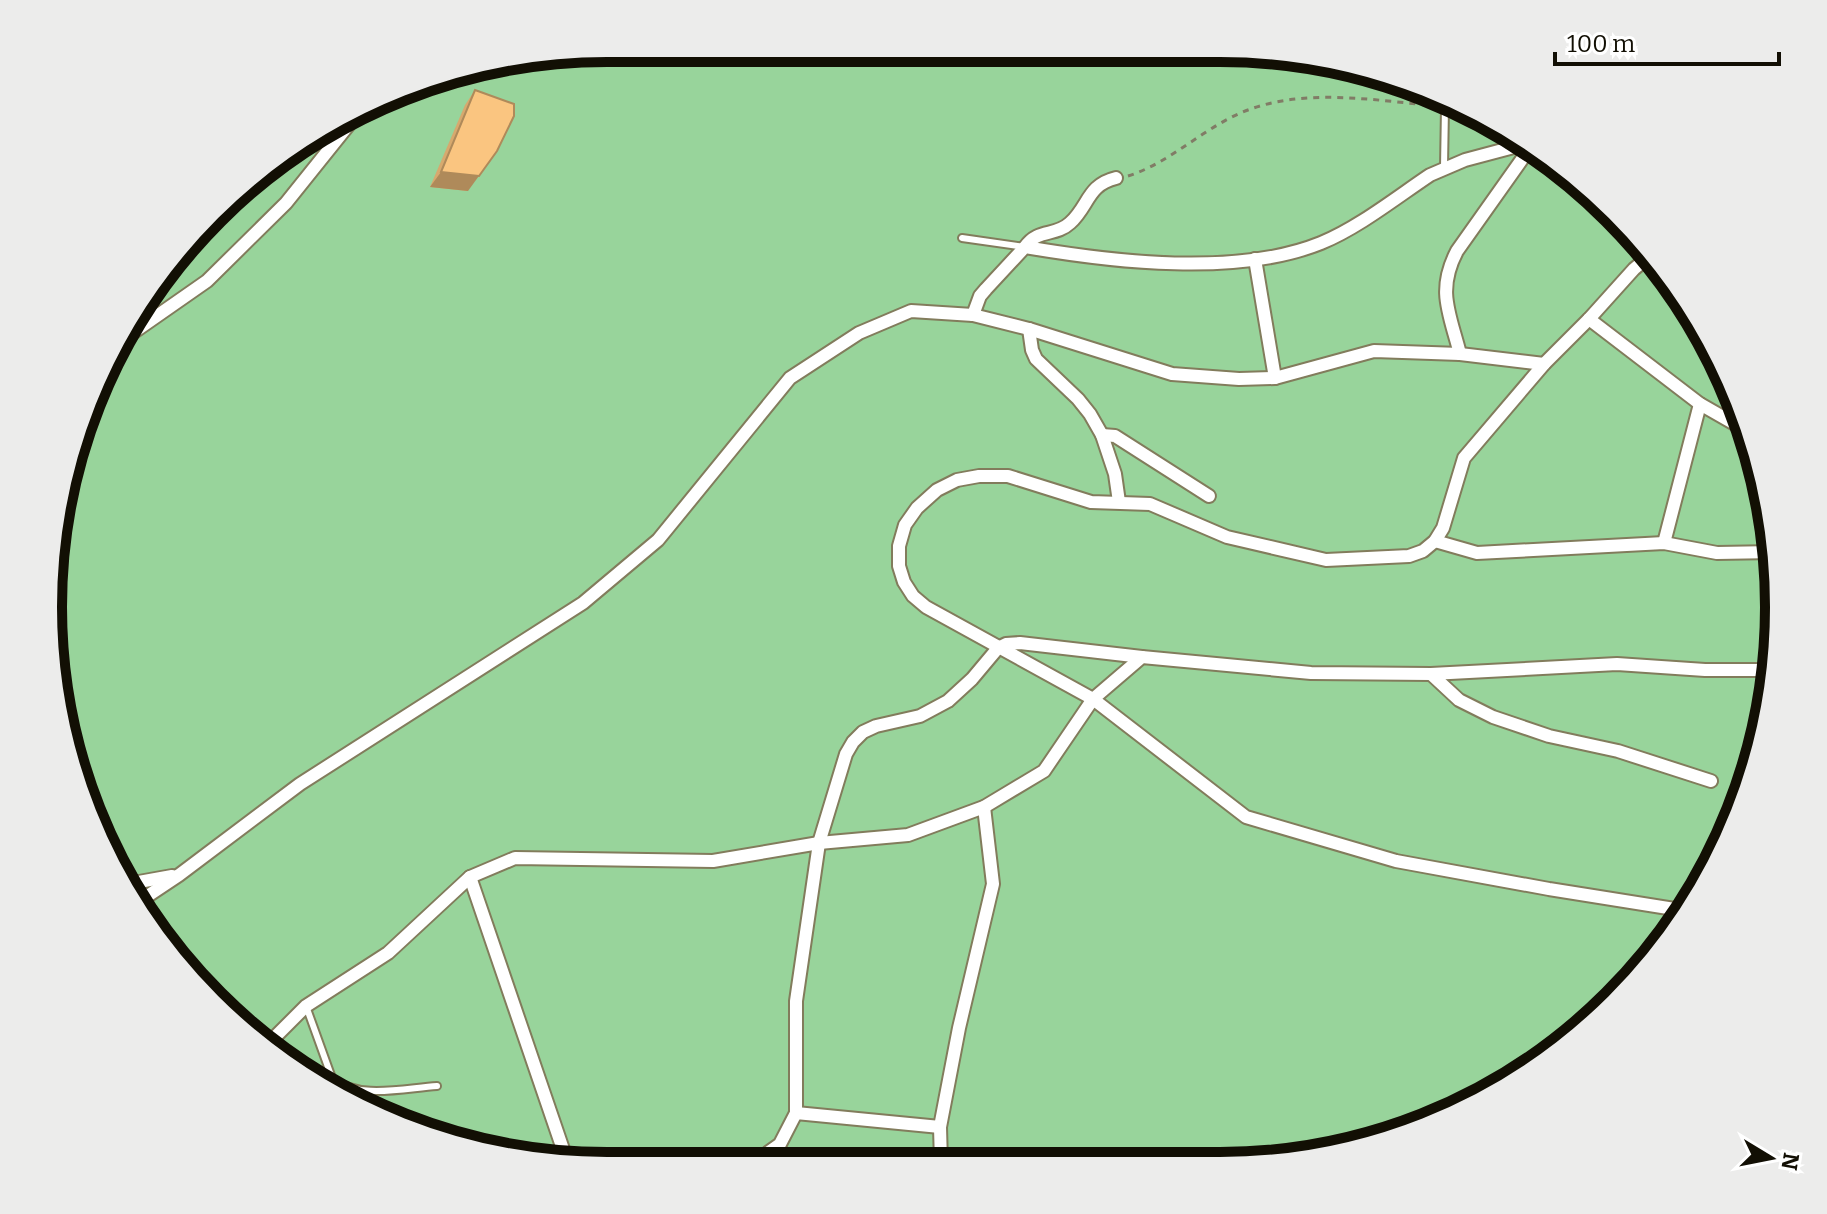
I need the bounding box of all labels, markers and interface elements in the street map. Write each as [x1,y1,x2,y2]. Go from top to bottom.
scale bar [1555,16,1779,66]
text: 100 m [1567,30,1635,58]
north arrow [1731,1118,1811,1198]
text: N [1775,1151,1805,1172]

